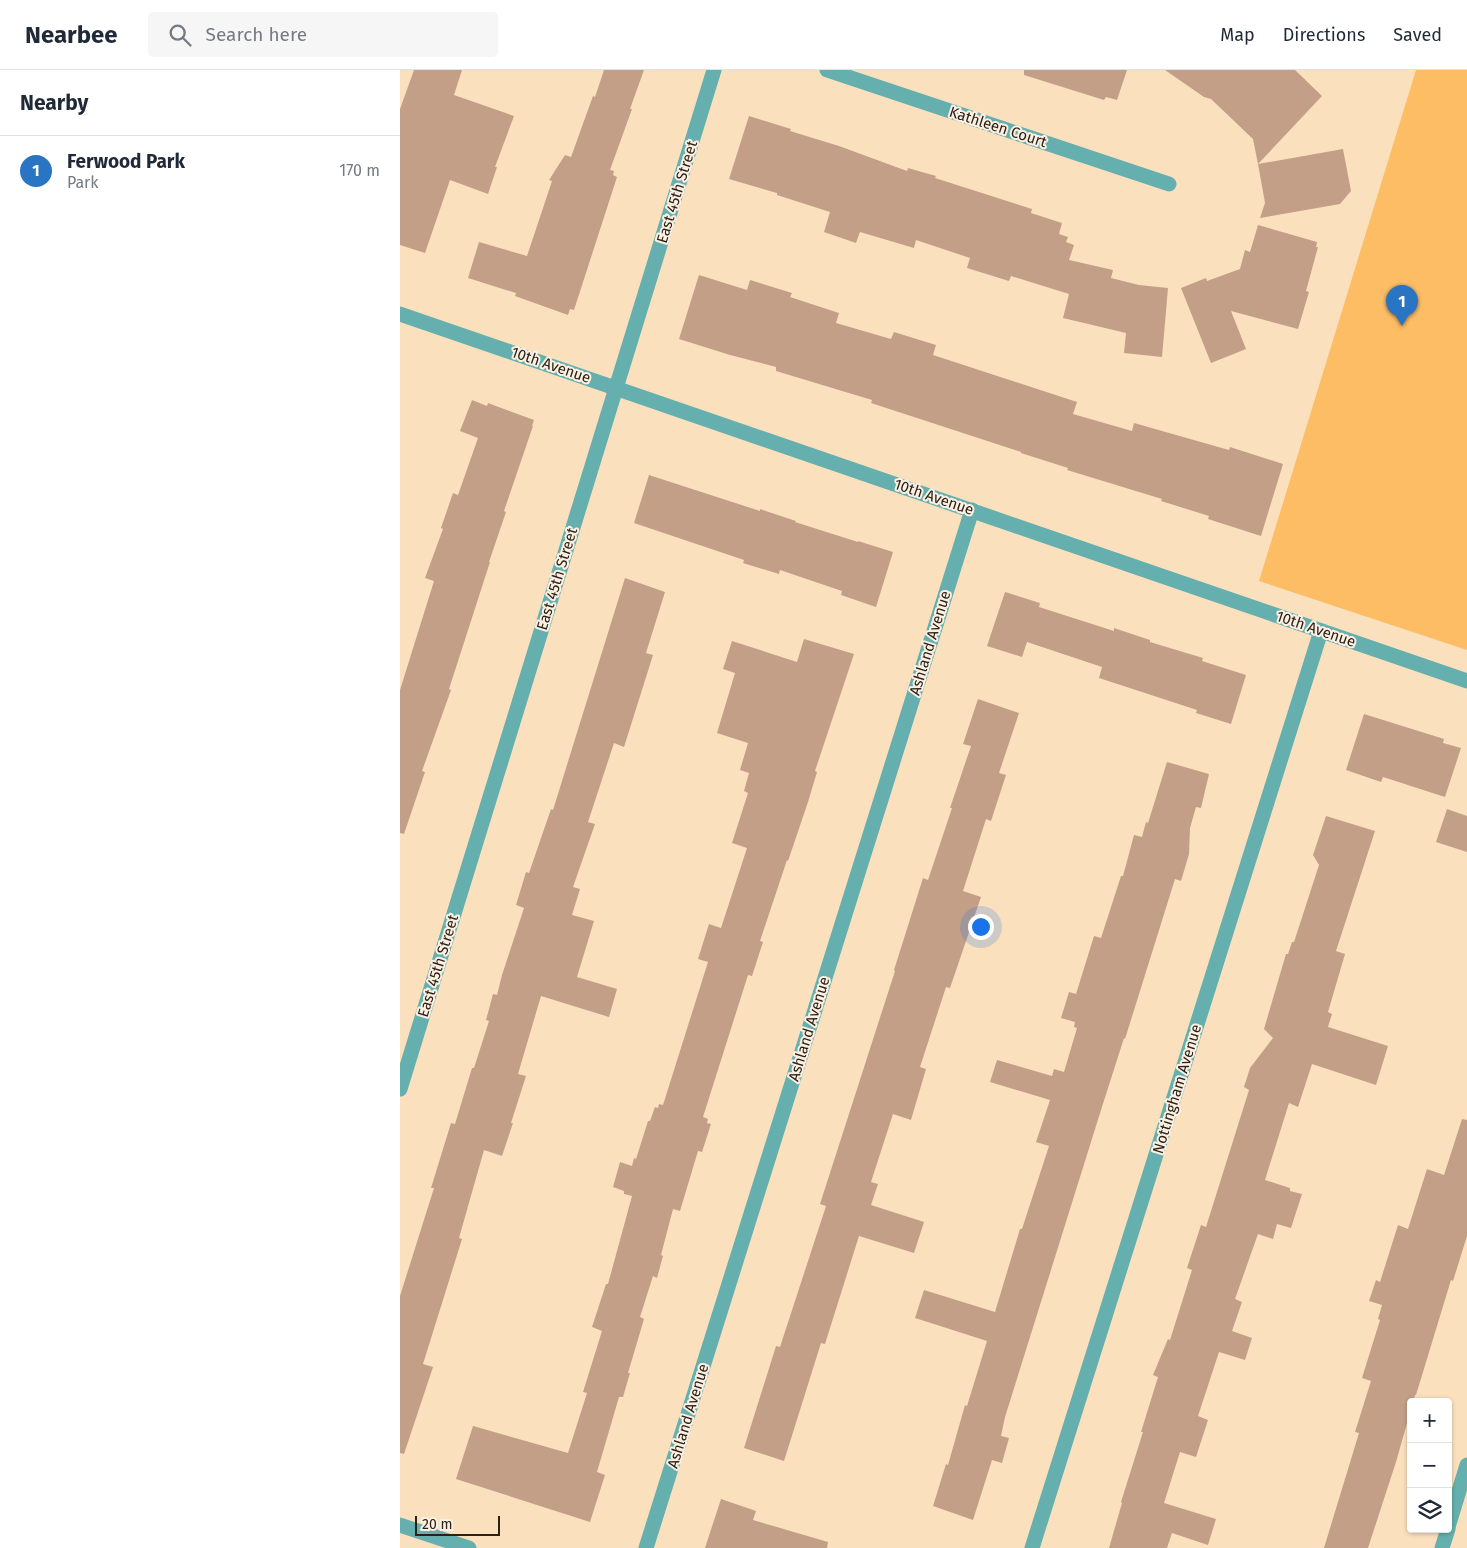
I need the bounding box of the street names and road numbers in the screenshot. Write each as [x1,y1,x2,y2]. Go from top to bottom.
street label: Kathleen Court [947,103,1050,151]
street label: East 45th Street [653,138,701,245]
street label: 10th Avenue [509,343,593,387]
street label: 10th Avenue [892,475,976,519]
street label: East 45th Street [533,525,581,632]
street label: Ashland Avenue [906,589,954,697]
street label: 10th Avenue [1274,607,1358,651]
street label: East 45th Street [414,912,462,1019]
street label: Ashland Avenue [785,975,833,1083]
street label: Nottingham Avenue [1149,1022,1205,1156]
street label: Ashland Avenue [664,1362,712,1470]

